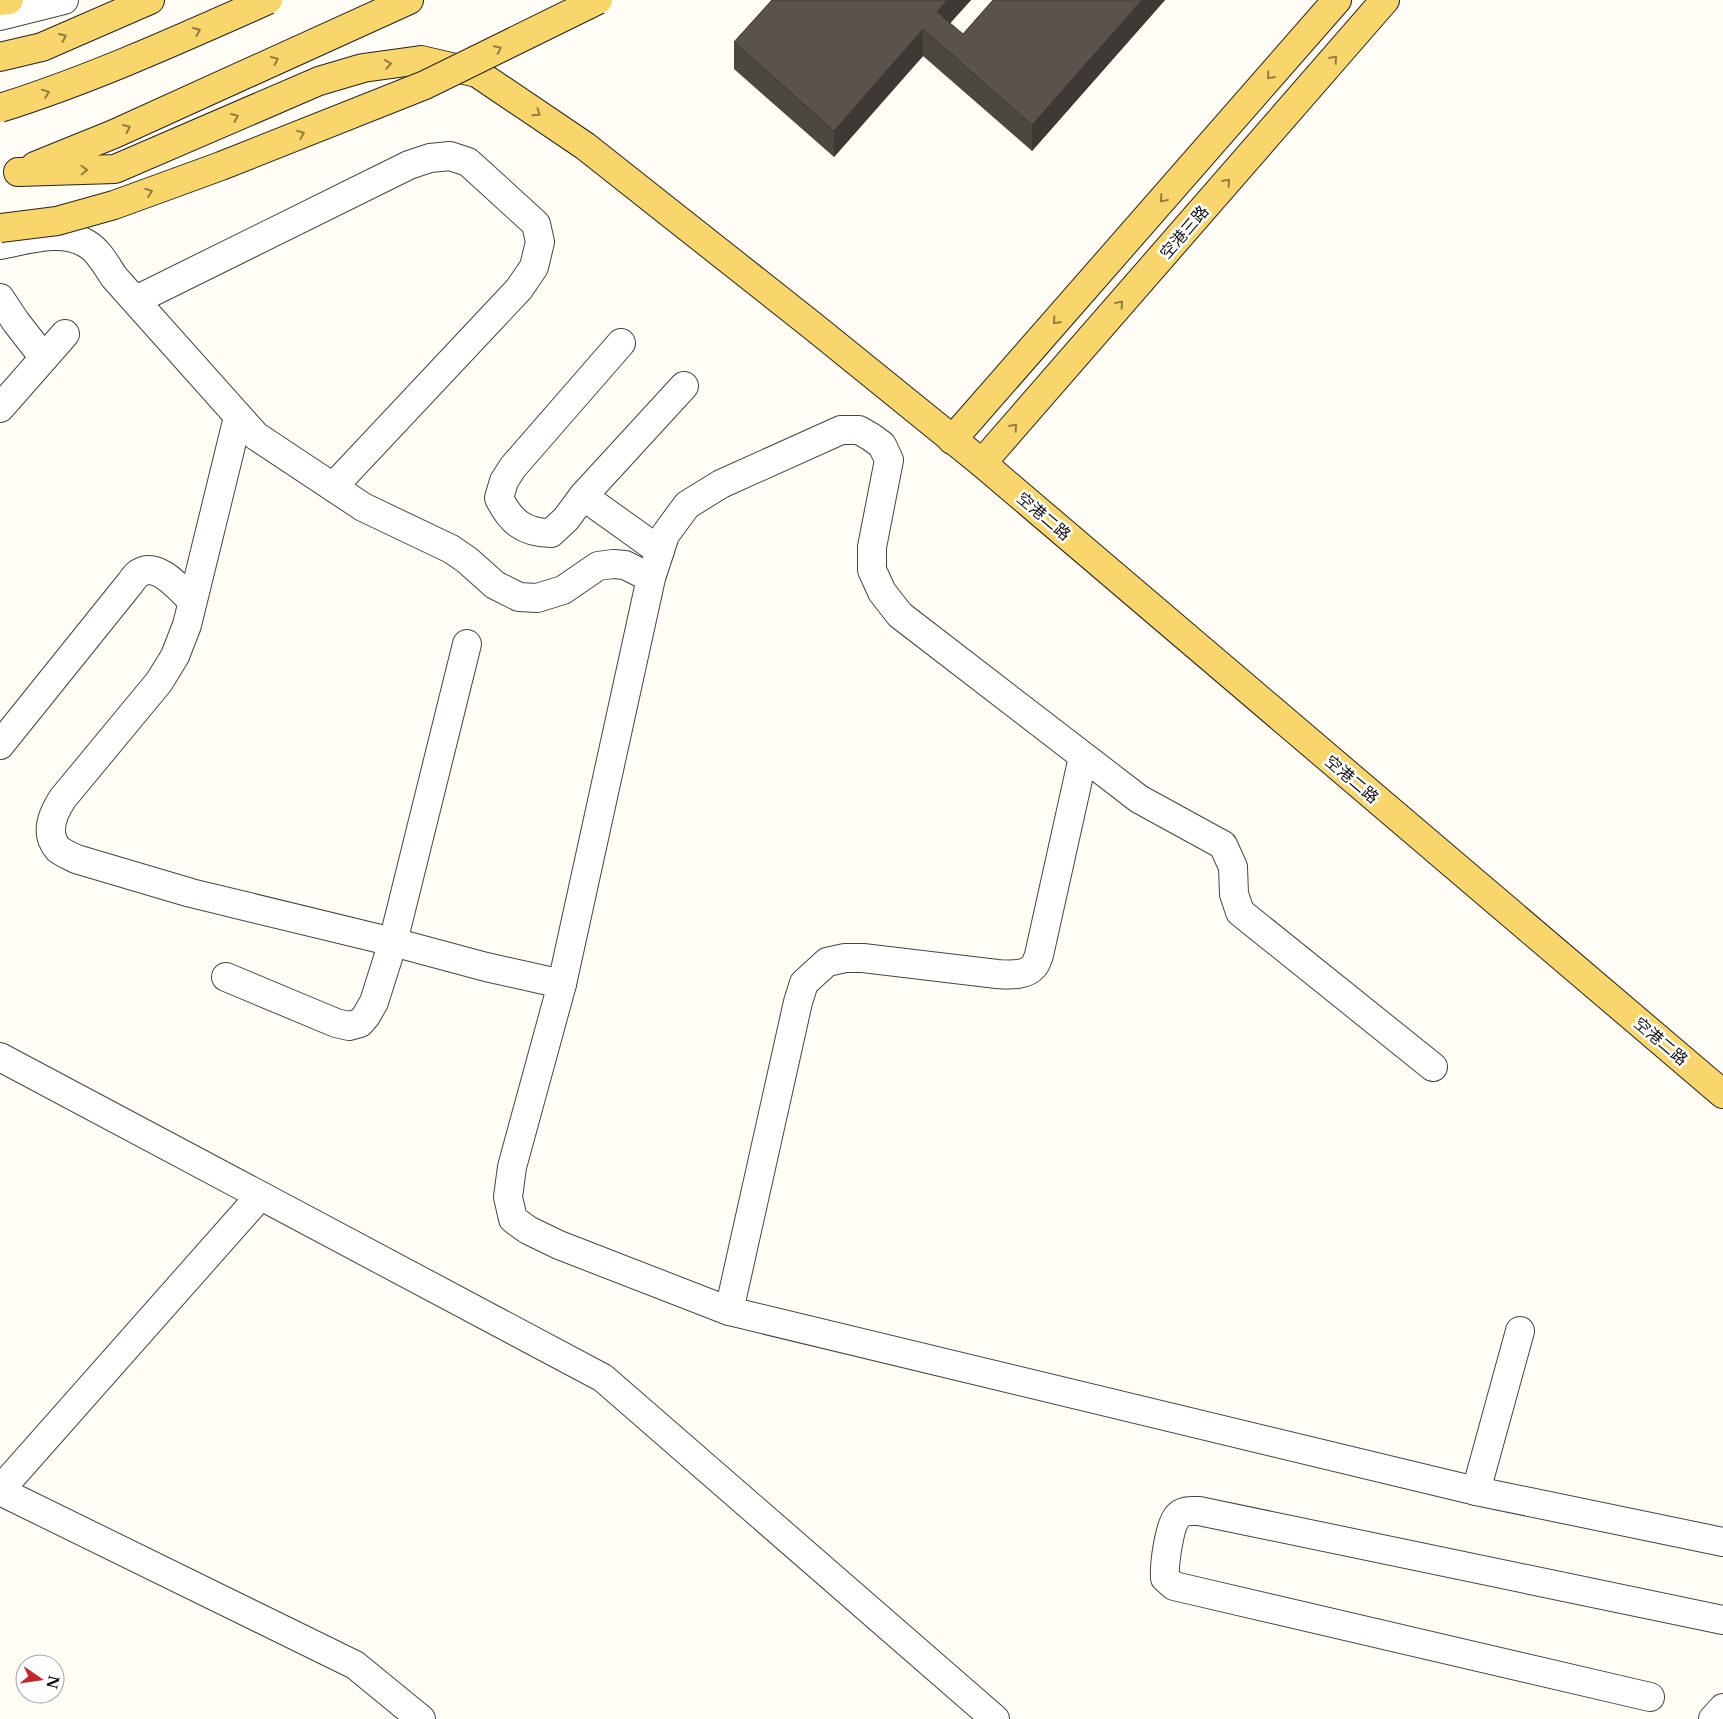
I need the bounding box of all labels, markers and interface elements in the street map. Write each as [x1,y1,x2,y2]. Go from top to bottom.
one-way arrow [192,27,201,38]
one-way arrow [58,33,67,44]
one-way arrow [493,45,502,55]
one-way arrow [270,56,279,66]
one-way arrow [1328,56,1337,65]
one-way arrow [384,60,393,70]
one-way arrow [1267,71,1276,80]
one-way arrow [41,89,50,99]
one-way arrow [531,107,541,116]
one-way arrow [231,113,239,123]
one-way arrow [122,124,131,134]
one-way arrow [296,130,305,140]
one-way arrow [80,165,88,176]
one-way arrow [1221,178,1230,187]
one-way arrow [144,188,153,198]
one-way arrow [1160,193,1169,202]
street label: 空港三路 [1155,201,1213,263]
one-way arrow [1115,301,1124,310]
one-way arrow [1053,315,1062,324]
one-way arrow [1008,423,1017,432]
street label: 空港二路 [1013,488,1075,544]
street label: 空港二路 [1321,751,1383,807]
street label: 空港二路 [1630,1013,1692,1069]
north arrow [15,1654,65,1704]
text: N [42,1673,63,1690]

